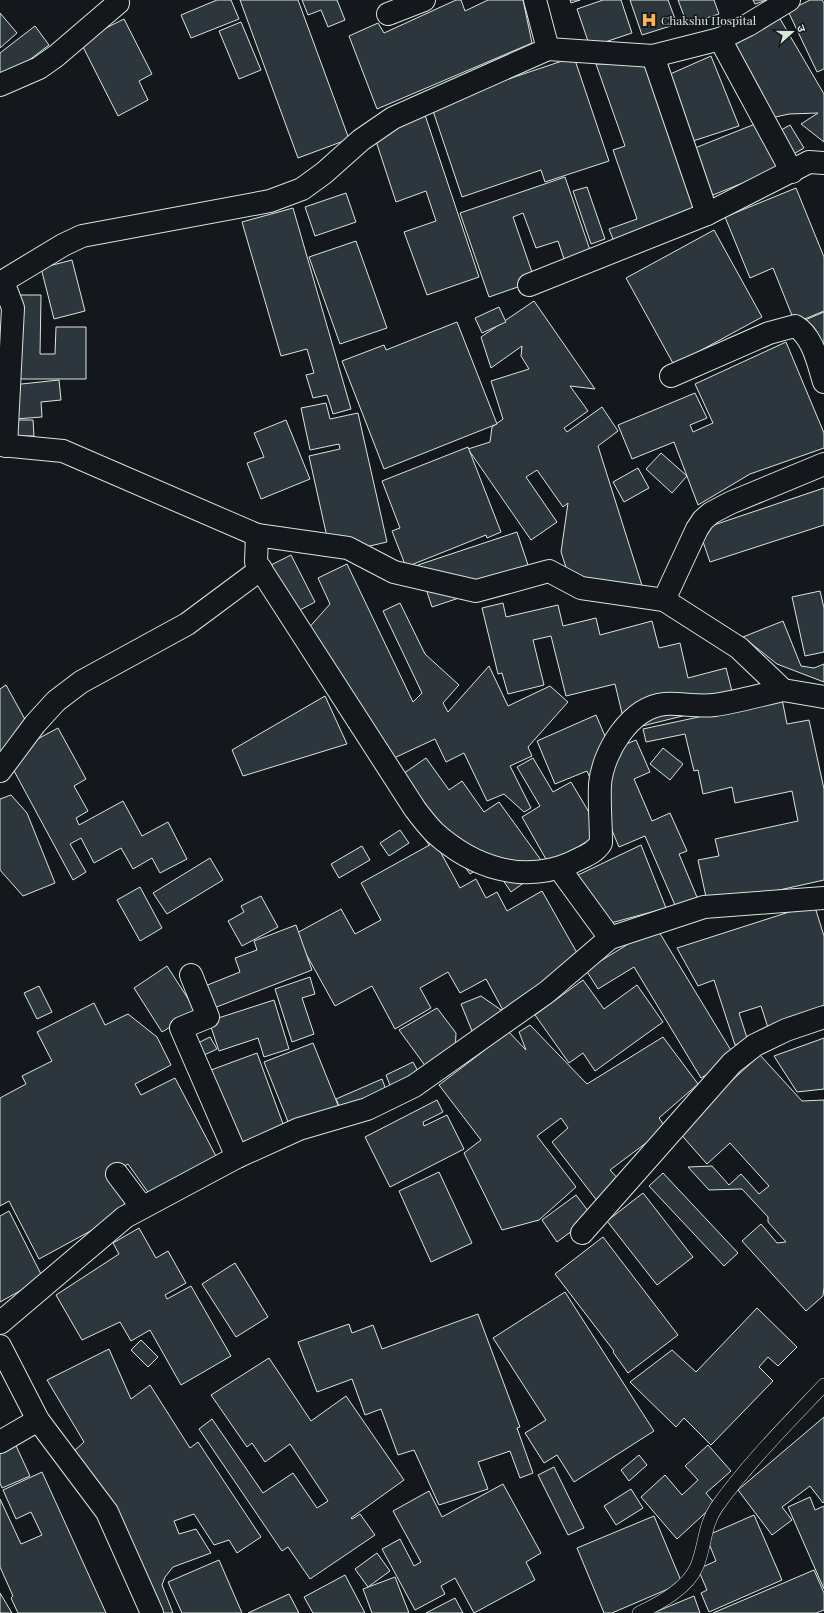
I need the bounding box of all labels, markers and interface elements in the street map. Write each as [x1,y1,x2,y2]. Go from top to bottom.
hospital icon: Chakshu Hospital [640,11,658,29]
place label: Chakshu Hospital [661,12,757,28]
north arrow [772,12,812,52]
text: उ [794,23,810,34]

